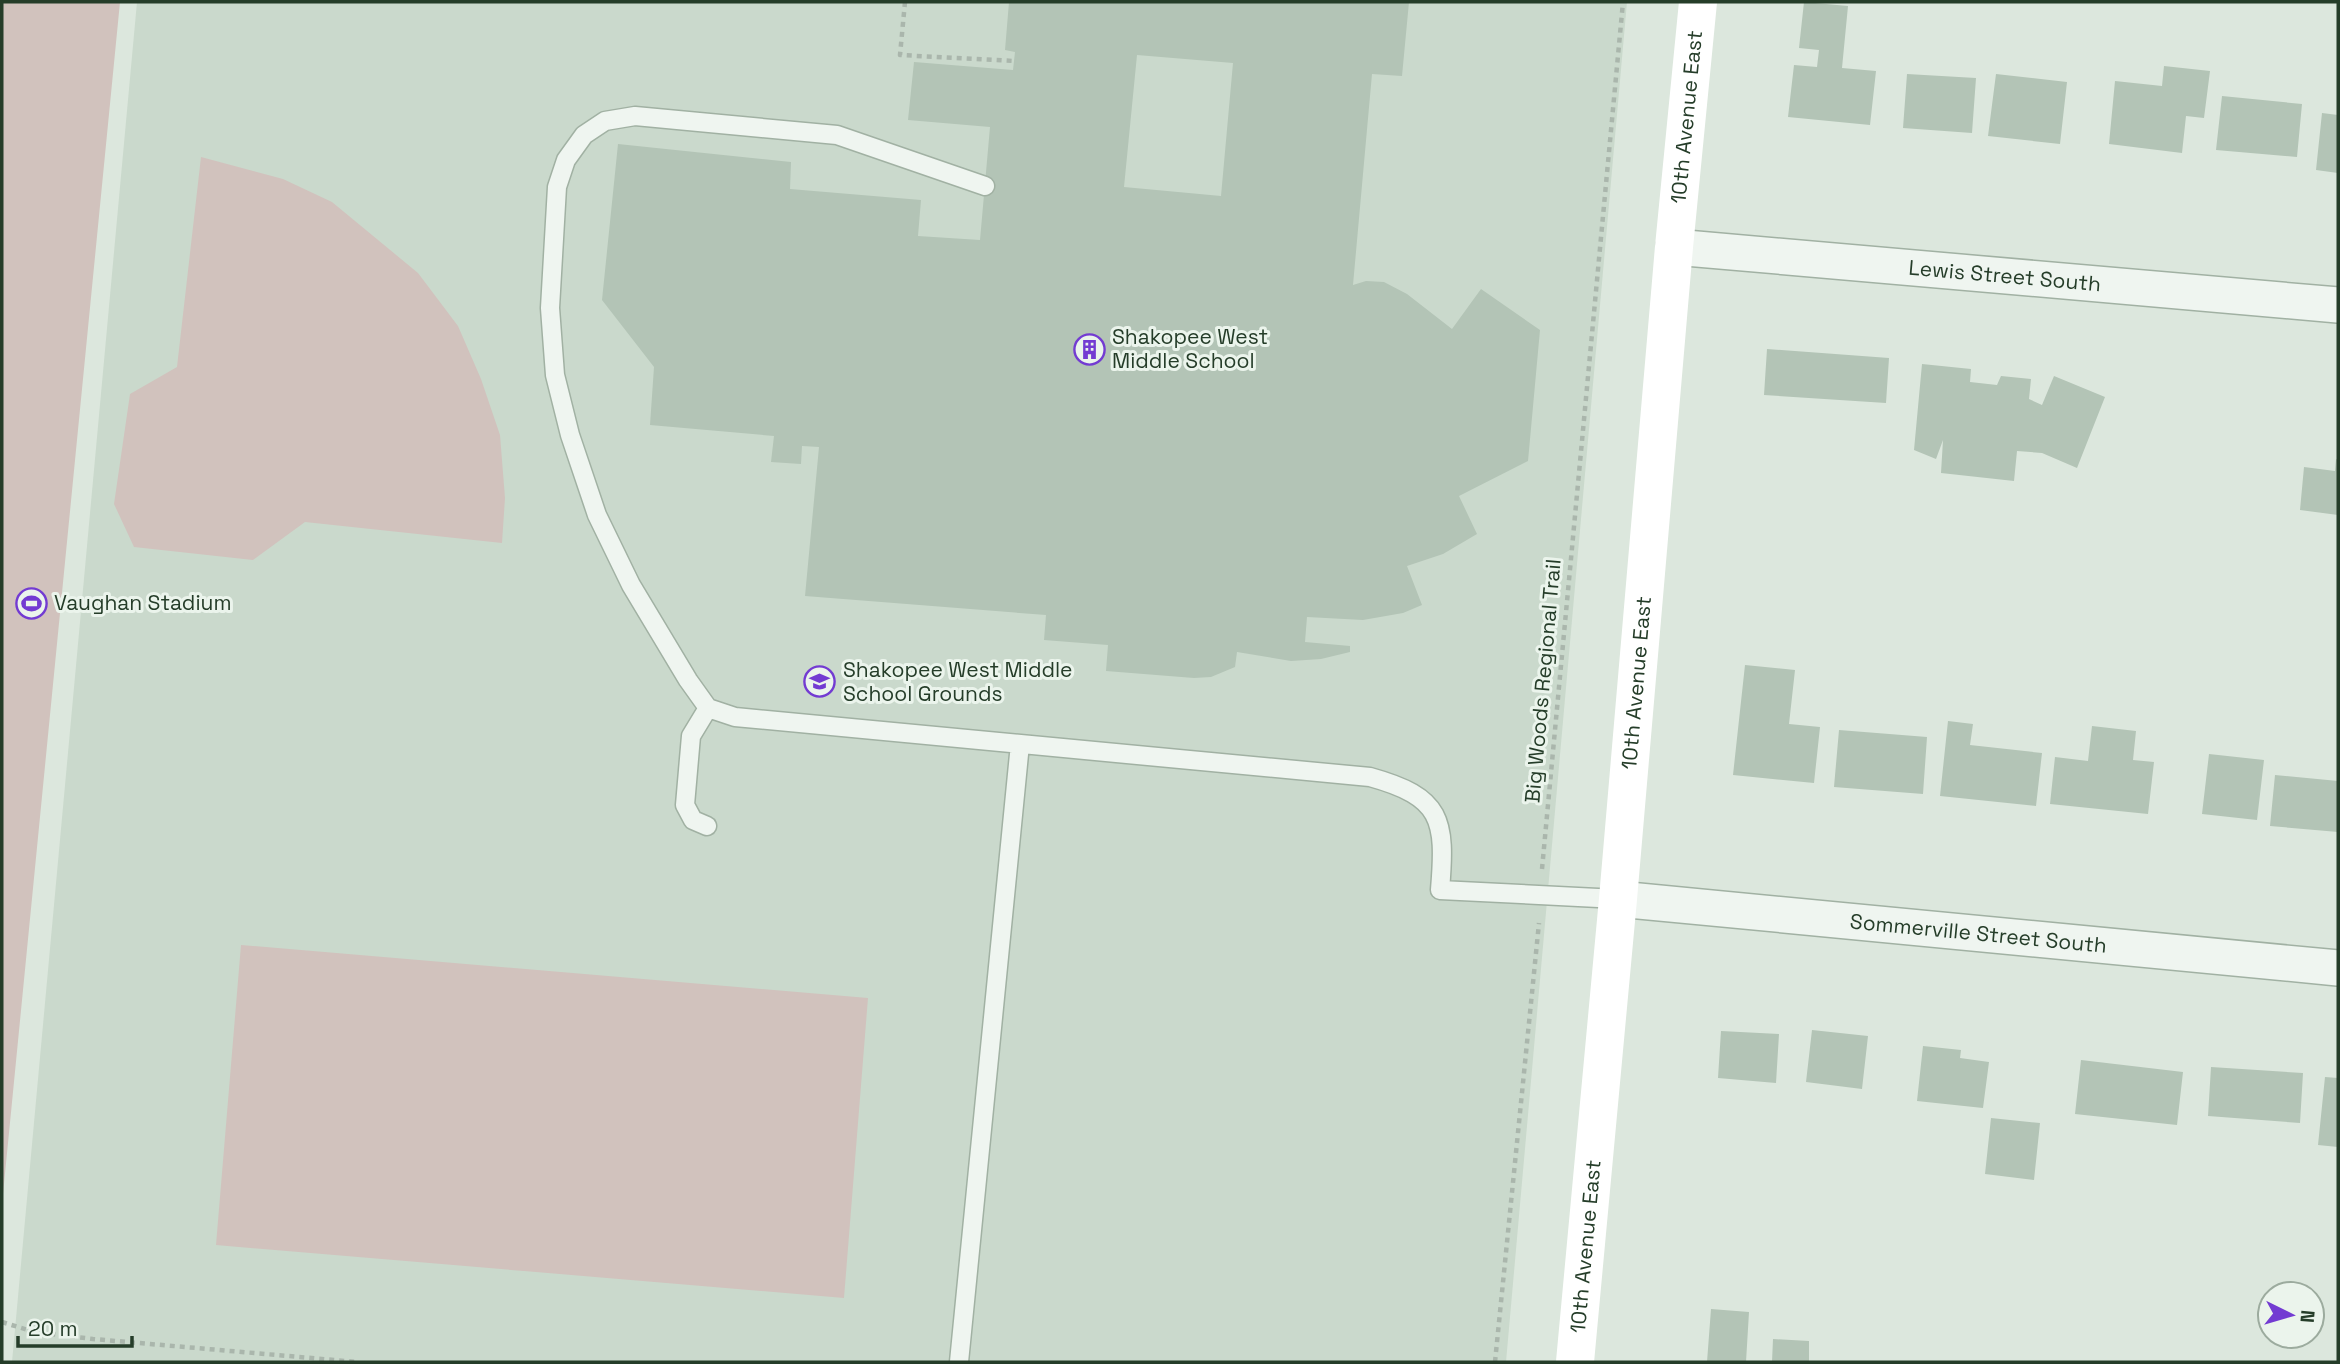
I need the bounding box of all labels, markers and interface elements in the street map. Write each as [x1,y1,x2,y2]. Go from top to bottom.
street label: 10th Avenue East [1664,29,1708,205]
street label: Lewis Street South [1907,254,2102,297]
place label: Shakopee West Middle School [1112,323,1268,374]
building icon: Shakopee West Middle School [1072,332,1106,366]
street label: Big Woods Regional Trail [1518,558,1567,804]
sports icon: Vaughan Stadium [14,586,48,620]
place label: Vaughan Stadium [54,589,231,616]
street label: 10th Avenue East [1615,595,1657,771]
place label: Shakopee West Middle School Grounds [843,656,1073,707]
school or university icon: Shakopee West Middle School Grounds [803,665,837,699]
street label: Sommerville Street South [1849,907,2108,959]
street label: 10th Avenue East [1564,1159,1607,1334]
north arrow [2256,1280,2326,1350]
scale bar [18,1304,131,1348]
text: N [2294,1309,2320,1324]
text: 20 m [28,1315,78,1342]

